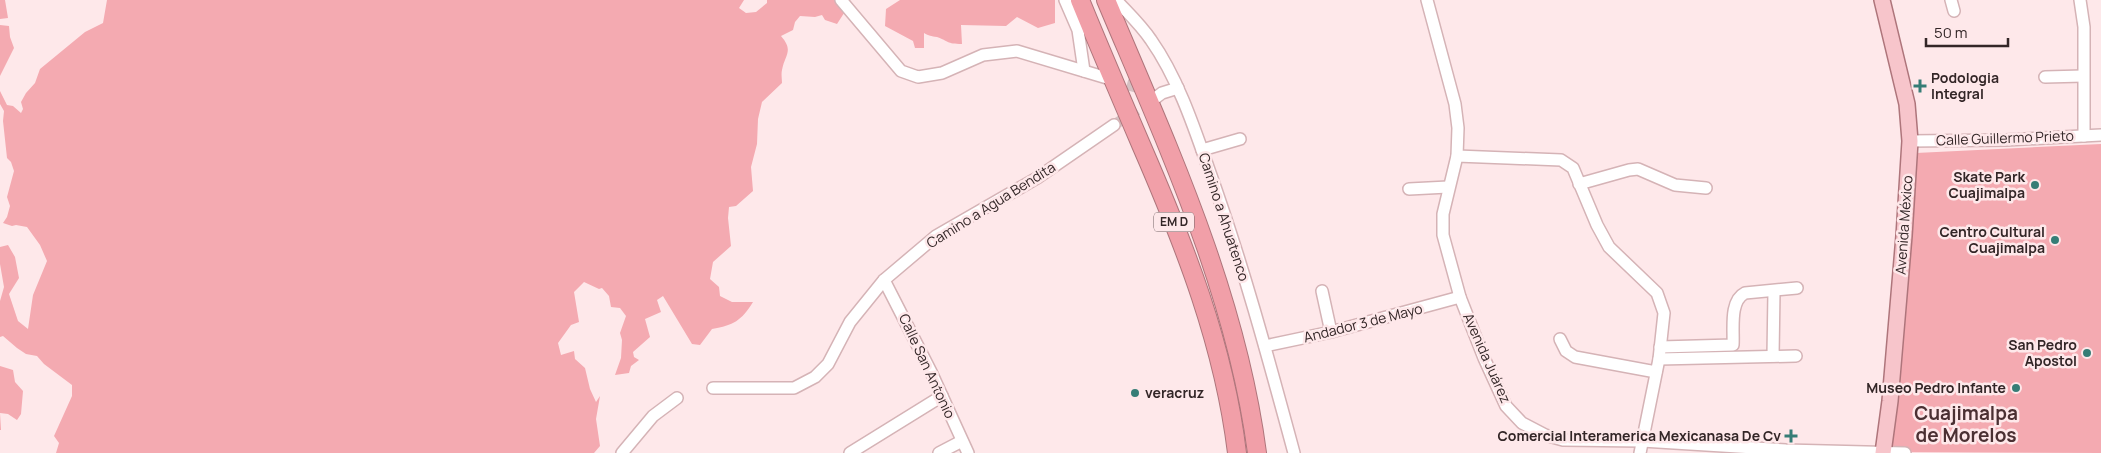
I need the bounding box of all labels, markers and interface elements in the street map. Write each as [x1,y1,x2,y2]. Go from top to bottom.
scale bar [1926,15,2008,47]
text: 50 m [1934,22,1968,43]
place label: Podologia Integral [1931,68,1999,103]
marker: Podologia Integral [1913,79,1927,93]
street label: Calle Guillermo Prieto [1936,126,2074,149]
street label: Camino a Ahuatenco [1195,150,1254,283]
street label: Camino a Agua Bendita [923,157,1059,252]
place label: Skate Park Cuajimalpa [1949,167,2025,202]
street label: Avenida México [1891,175,1916,275]
marker: Skate Park Cuajimalpa [2029,179,2041,191]
road number: EM D [1154,212,1194,232]
place label: Centro Cultural Cuajimalpa [1939,222,2045,257]
marker: Centro Cultural Cuajimalpa [2049,234,2061,246]
street label: Andador 3 de Mayo [1301,299,1424,346]
street label: Calle San Antonio [895,310,960,421]
street label: Avenida Juárez [1459,310,1516,406]
place label: San Pedro Apostol [2008,335,2077,370]
marker: San Pedro Apostol [2081,347,2093,359]
place label: Museo Pedro Infante [1866,378,2006,397]
marker: Museo Pedro Infante [2010,382,2022,394]
place label: veracruz [1145,383,1204,402]
marker: veracruz [1129,387,1141,399]
district label: Cuajimalpa de Morelos [1914,400,2018,448]
place label: Comercial Interamerica Mexicanasa De Cv [1497,426,1781,445]
marker: Comercial Interamerica Mexicanasa De Cv [1785,430,1797,442]

